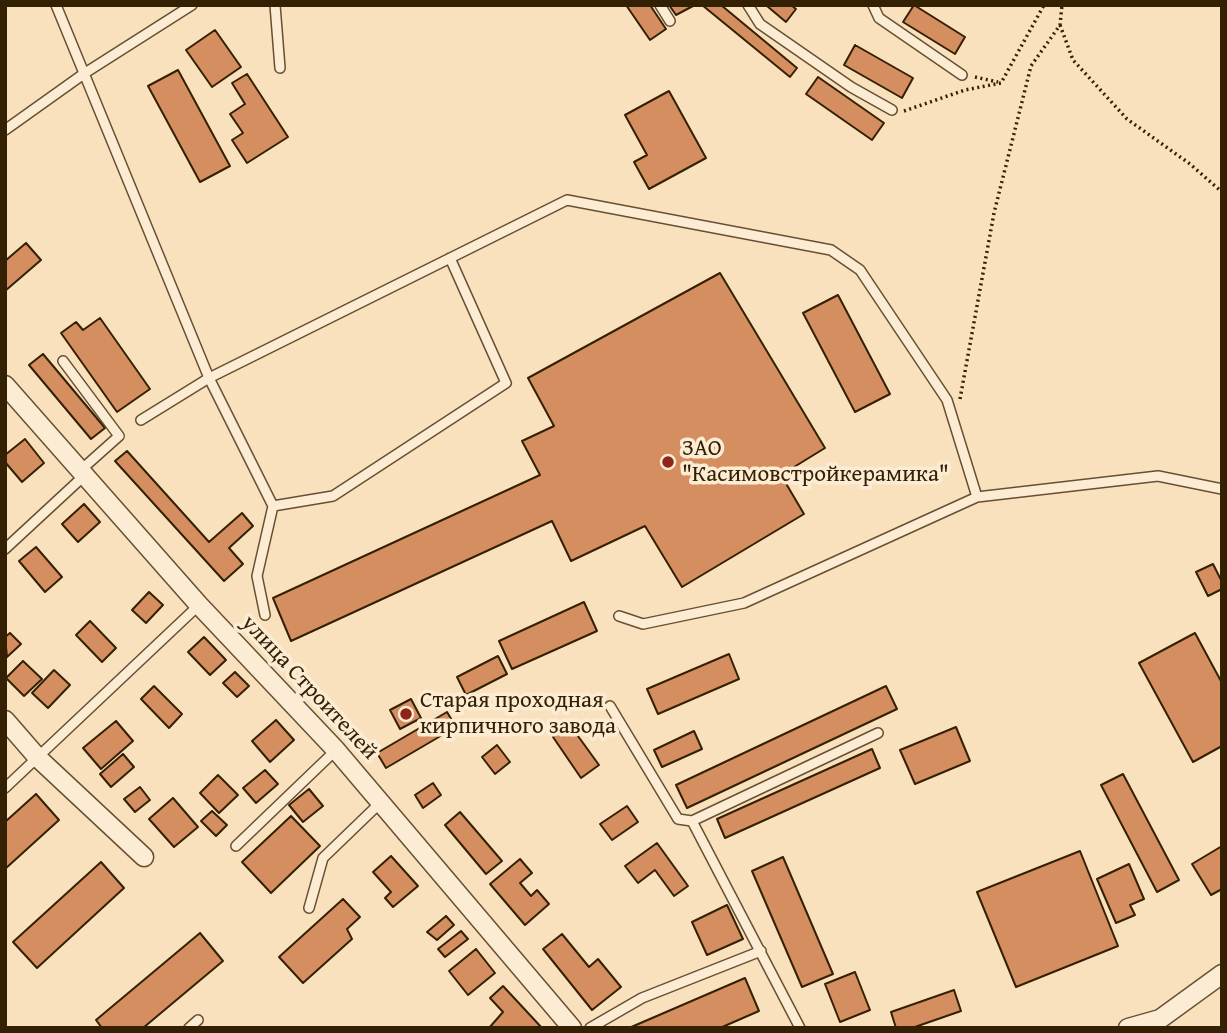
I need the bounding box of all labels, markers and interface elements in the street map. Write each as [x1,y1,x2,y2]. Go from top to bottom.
place label: ЗАО "Касимовстройкерамика" [682,435,949,489]
marker: ЗАО "Касимовстройкерамика" [660,454,676,470]
street label: улица Строителей [235,610,383,766]
place label: Старая проходная кирпичного завода [420,687,616,741]
marker: Старая проходная кирпичного завода [398,706,414,722]

